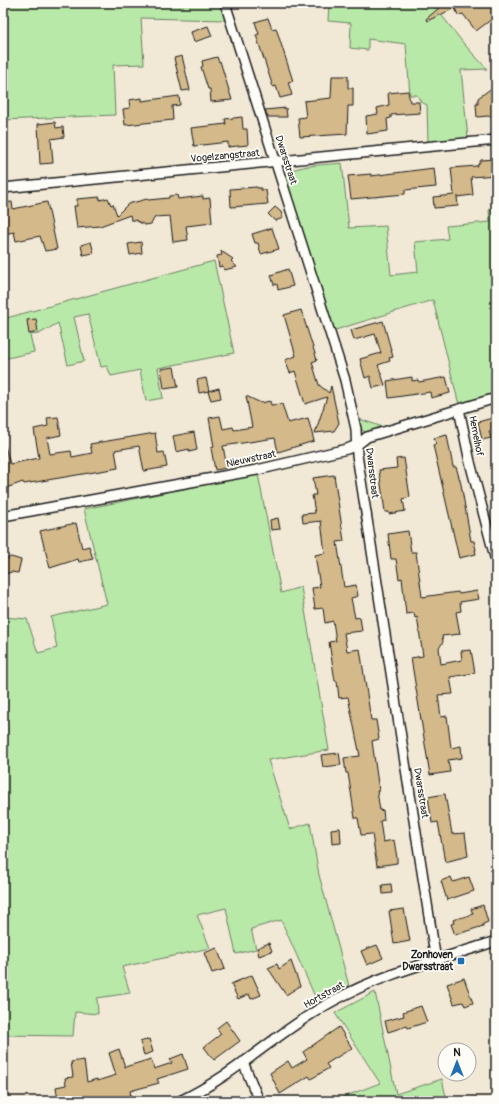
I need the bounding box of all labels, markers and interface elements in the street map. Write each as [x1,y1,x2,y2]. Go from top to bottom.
street label: Dwarsstraat [272,134,300,187]
street label: Vogelzangstraat [190,147,261,165]
street label: Hemelhof [466,415,486,457]
street label: Dwarsstraat [363,447,381,500]
street label: Nieuwstraat [225,448,278,470]
street label: Dwarsstraat [411,767,431,820]
place label: Zonhoven Dwarsstraat [402,949,454,973]
marker: Zonhoven Dwarsstraat [456,956,466,966]
street label: Hortstraat [302,979,347,1011]
north arrow [437,1042,477,1082]
text: N [453,1046,461,1059]

